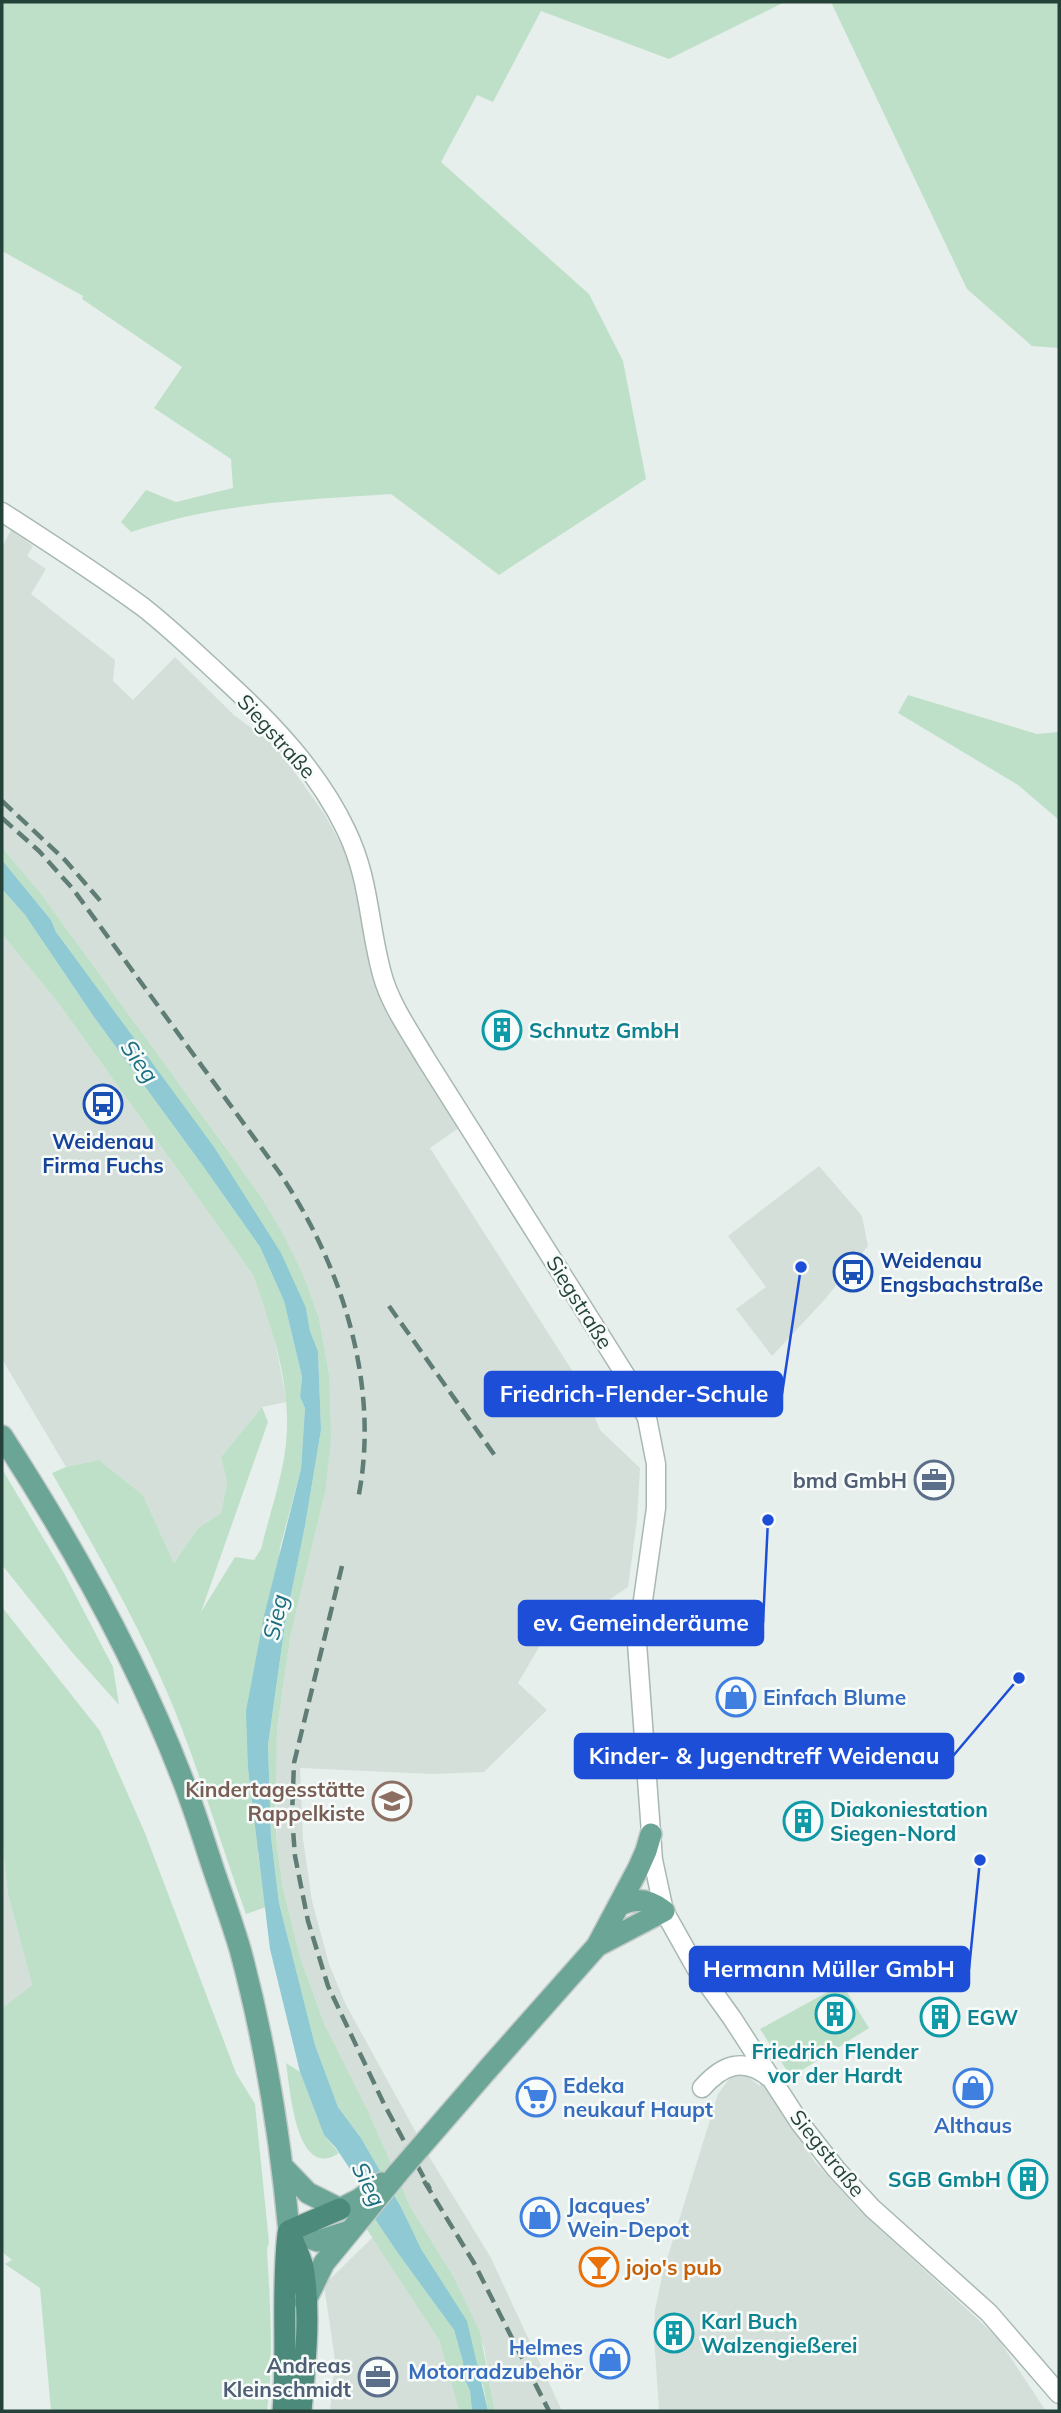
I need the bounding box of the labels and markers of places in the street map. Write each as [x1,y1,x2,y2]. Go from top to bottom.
building icon: Schnutz GmbH [481,1009,523,1051]
place label: Schnutz GmbH [529,1017,679,1043]
bus stop icon: Weidenau Firma Fuchs [82,1083,124,1125]
place label: Weidenau Firma Fuchs [42,1128,164,1178]
place label: Weidenau Engsbachstraße [880,1247,1043,1297]
bus stop icon: Weidenau Engsbachstraße [832,1251,874,1293]
callout: Friedrich-Flender-Schule [485,1372,782,1416]
office icon: bmd GmbH [913,1459,955,1501]
place label: bmd GmbH [793,1467,907,1493]
callout: ev. Gemeinderäume [519,1601,763,1645]
shop icon: Einfach Blume [715,1676,757,1718]
place label: Einfach Blume [763,1684,906,1710]
callout: Kinder- & Jugendtreff Weidenau [575,1734,953,1778]
place label: Kindertagesstätte Rappelkiste [185,1776,365,1826]
school or university icon: Kindertagesstätte Rappelkiste [371,1780,413,1822]
place label: Diakoniestation Siegen-Nord [830,1796,988,1846]
building icon: Diakoniestation Siegen-Nord [782,1800,824,1842]
callout: Hermann Müller GmbH [690,1947,969,1991]
building icon: Friedrich Flender vor der Hardt [814,1993,856,2035]
building icon: EGW [919,1996,961,2038]
place label: EGW [967,2004,1019,2030]
place label: Friedrich Flender vor der Hardt [751,2038,919,2088]
shop icon: Althaus [952,2067,994,2109]
place label: Edeka neukauf Haupt [563,2072,713,2122]
supermarket icon: Edeka neukauf Haupt [515,2076,557,2118]
place label: Althaus [934,2112,1012,2138]
building icon: SGB GmbH [1007,2158,1049,2200]
place label: SGB GmbH [888,2166,1001,2192]
place label: Jacques’ Wein-Depot [567,2192,689,2242]
shop icon: Jacques’ Wein-Depot [519,2196,561,2238]
bar icon: jojo's pub [578,2246,620,2288]
place label: jojo's pub [624,2254,722,2280]
place label: Karl Buch Walzengießerei [701,2308,858,2358]
building icon: Karl Buch Walzengießerei [653,2312,695,2354]
place label: Helmes Motorradzubehör [408,2334,584,2384]
shop icon: Helmes Motorradzubehör [589,2338,631,2380]
place label: Andreas Kleinschmidt [223,2352,351,2402]
office icon: Andreas Kleinschmidt [357,2356,399,2398]

